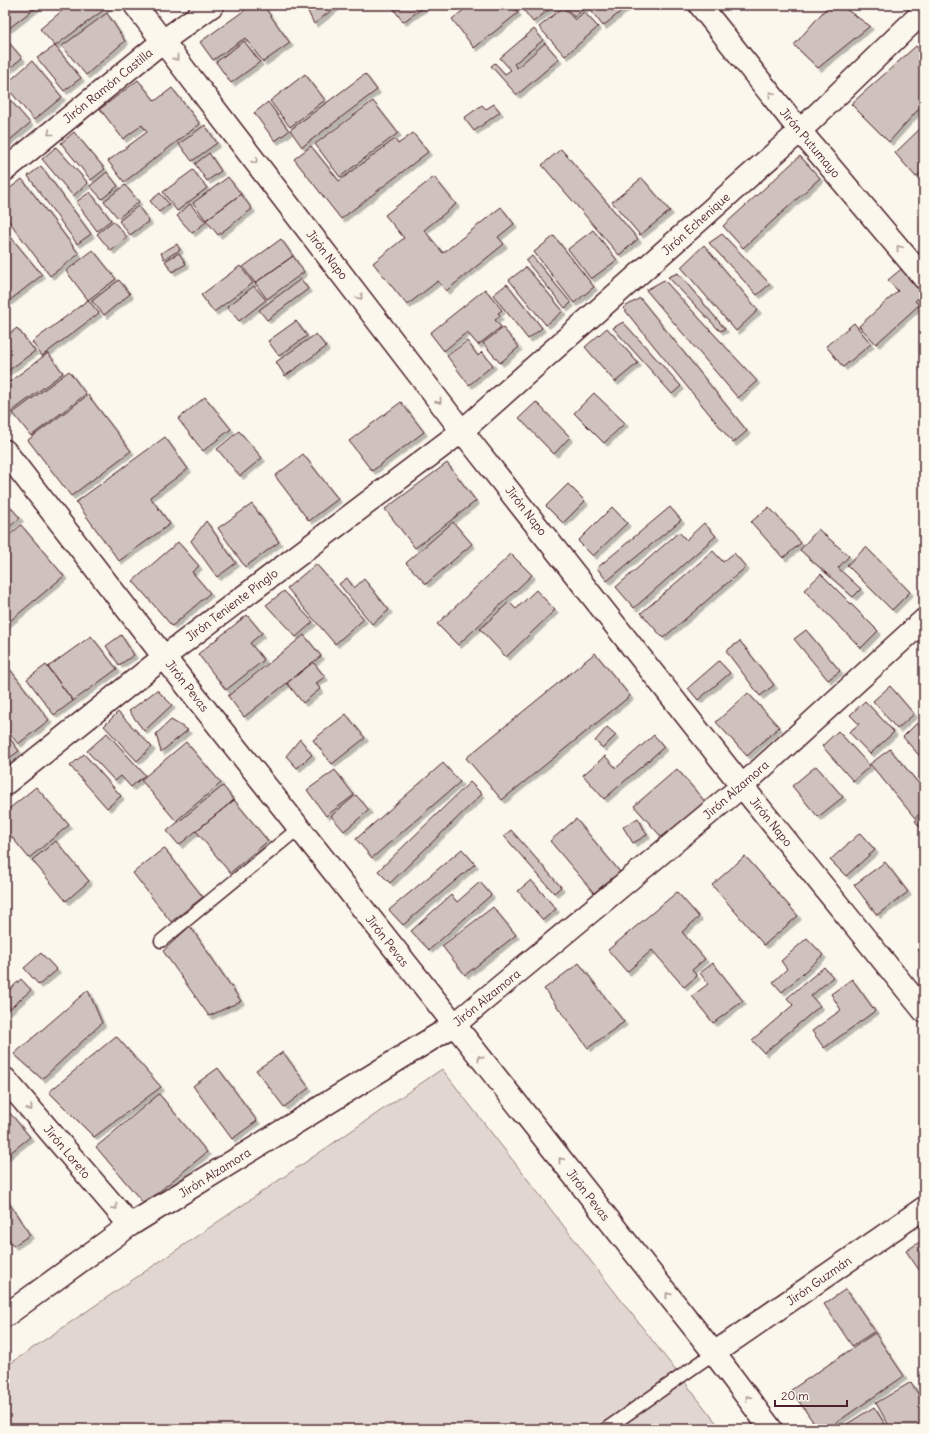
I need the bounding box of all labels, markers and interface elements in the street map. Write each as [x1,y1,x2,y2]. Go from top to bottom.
street label: Jirón Ramón Castilla [60,45,156,126]
one-way arrow [171,54,179,61]
one-way arrow [768,92,775,99]
street label: Jirón Putumayo [777,105,844,181]
one-way arrow [48,128,55,135]
one-way arrow [250,157,257,164]
street label: Jirón Echenique [659,189,733,258]
street label: Jirón Napo [303,227,352,283]
one-way arrow [896,245,903,253]
one-way arrow [355,293,362,300]
one-way arrow [434,396,441,403]
street label: Jirón Napo [502,483,551,539]
street label: Jirón Teniente Pinglo [183,565,281,644]
street label: Jirón Pevas [163,657,212,715]
street label: Jirón Alzamora [700,757,772,822]
street label: Jirón Napo [747,794,796,849]
street label: Jirón Pevas [363,912,412,970]
street label: Jirón Alzamora [450,966,523,1029]
one-way arrow [478,1056,485,1063]
one-way arrow [26,1104,33,1111]
street label: Jirón Loreto [41,1122,94,1182]
street label: Jirón Alzamora [176,1144,254,1201]
one-way arrow [559,1158,566,1165]
street label: Jirón Pevas [564,1166,613,1224]
one-way arrow [110,1203,117,1210]
street label: Jirón Guzmán [783,1253,854,1309]
one-way arrow [666,1293,673,1300]
scale bar [775,1382,847,1408]
text: 20 m [781,1388,809,1403]
one-way arrow [745,1395,752,1402]

